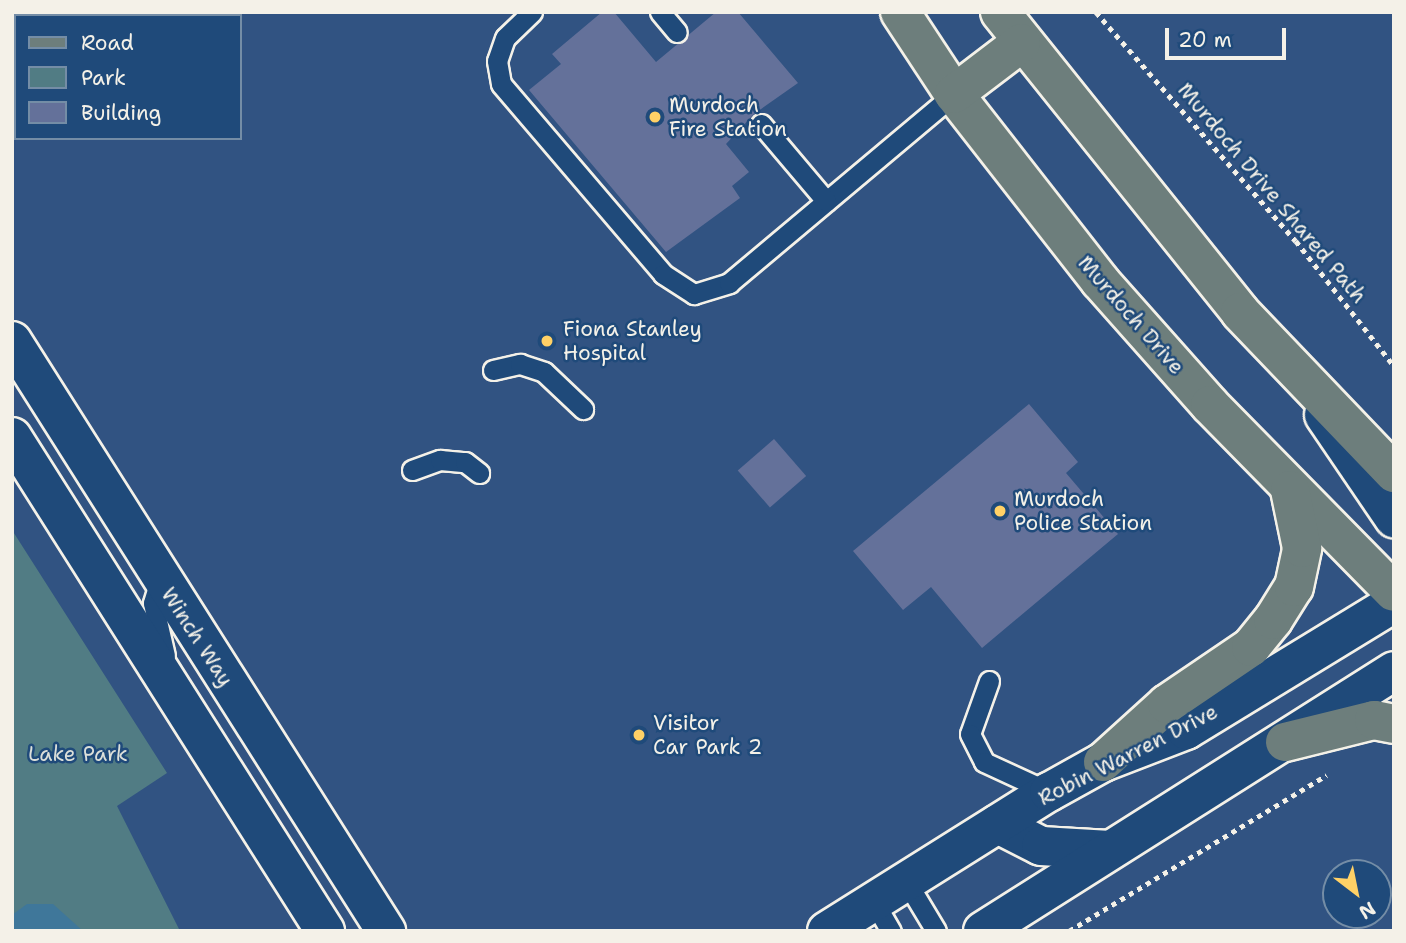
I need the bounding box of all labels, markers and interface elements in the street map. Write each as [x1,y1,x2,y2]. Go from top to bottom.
legend [14,14,242,140]
scale bar [1168,14,1289,58]
text: 20 m [1178,26,1232,54]
text: Road [81,29,134,57]
text: Park [81,64,126,92]
street label: Murdoch Drive Shared Path [1172,78,1372,308]
place label: Murdoch Fire Station [669,92,787,142]
text: Building [81,99,161,127]
marker: Murdoch Fire Station [647,109,663,125]
street label: Murdoch Drive [1073,251,1189,379]
place label: Fiona Stanley Hospital [563,316,702,366]
marker: Fiona Stanley Hospital [537,331,557,351]
place label: Murdoch Police Station [1014,486,1152,536]
marker: Murdoch Police Station [992,503,1008,519]
street label: Winch Way [156,583,238,691]
street label: Robin Warren Drive [1034,699,1222,811]
place label: Visitor Car Park 2 [653,710,762,760]
marker: Visitor Car Park 2 [631,727,647,743]
park label: Lake Park [28,741,128,767]
north arrow [1322,859,1392,929]
text: N [1354,896,1380,925]

